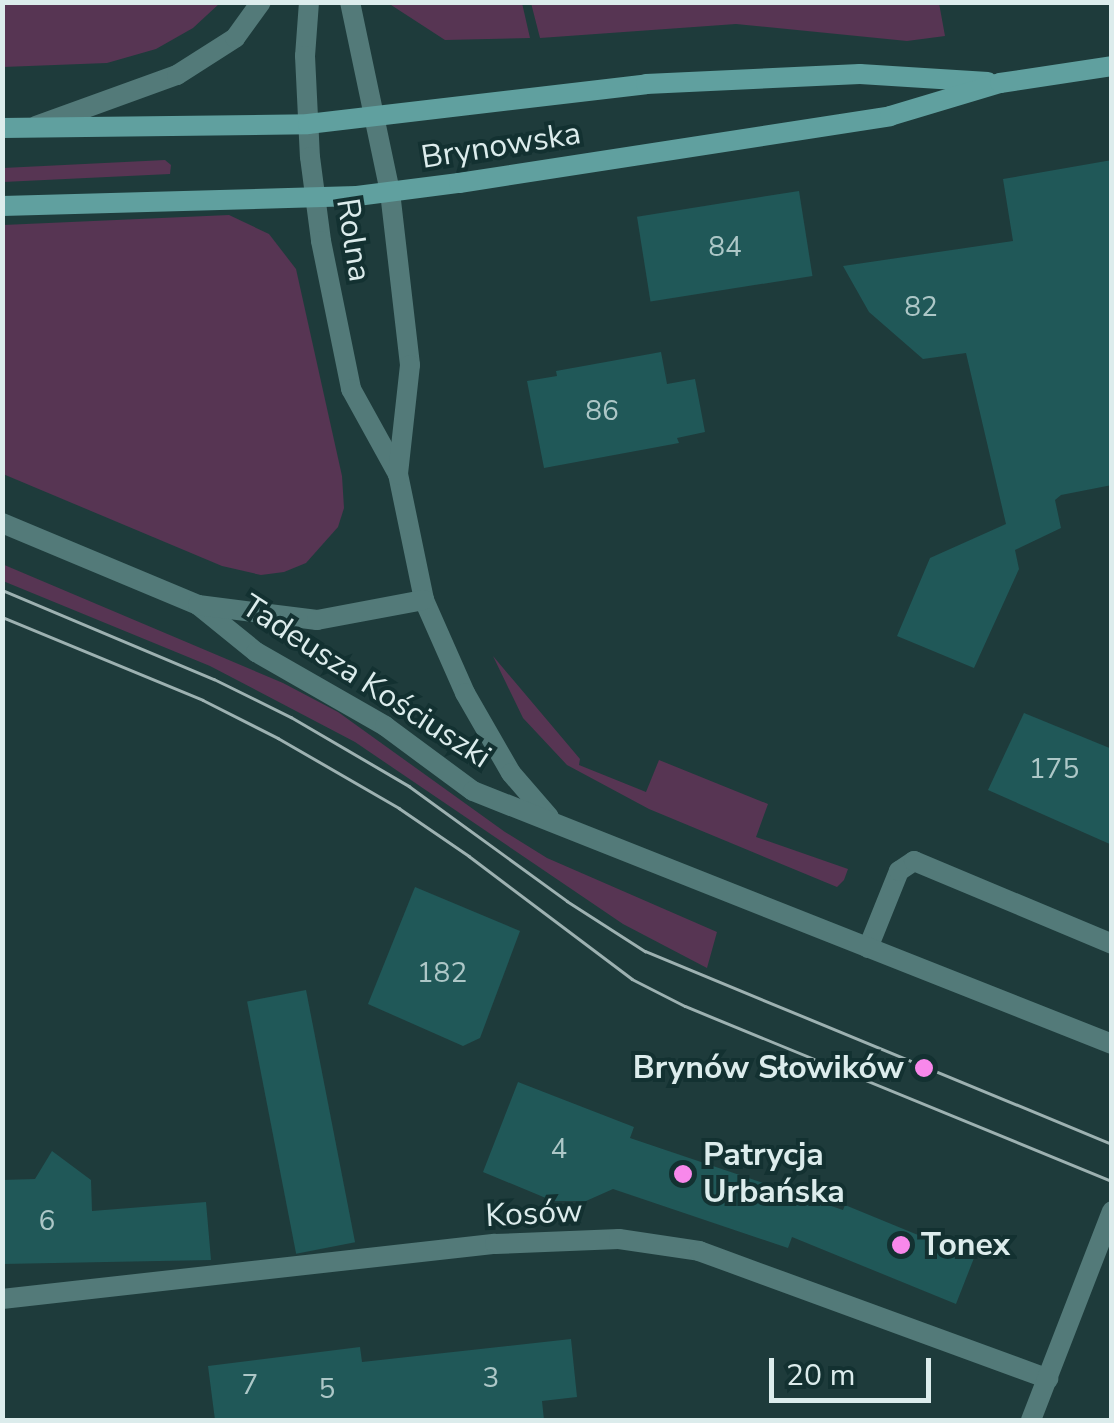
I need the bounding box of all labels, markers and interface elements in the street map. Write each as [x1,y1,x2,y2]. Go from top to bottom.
street label: Brynowska [418,114,584,178]
street label: Rolna [328,196,378,284]
house number: 84 [708,230,742,264]
house number: 82 [904,290,938,324]
house number: 86 [585,394,619,428]
street label: Tadeusza Kościuszki [234,587,498,777]
house number: 175 [1029,752,1079,786]
house number: 182 [417,956,467,990]
place label: Brynów Słowików [633,1049,904,1087]
marker: Brynów Słowików [913,1057,935,1079]
house number: 4 [551,1132,567,1166]
place label: Patrycja Urbańska [703,1137,845,1212]
marker: Patrycja Urbańska [672,1163,694,1185]
street label: Kosów [484,1192,584,1236]
house number: 6 [39,1204,55,1238]
place label: Tonex [921,1226,1010,1264]
marker: Tonex [890,1234,912,1256]
scale bar [774,1338,936,1400]
text: 20 m [786,1355,855,1396]
house number: 3 [483,1361,499,1395]
house number: 7 [242,1368,258,1402]
house number: 5 [319,1372,335,1406]

